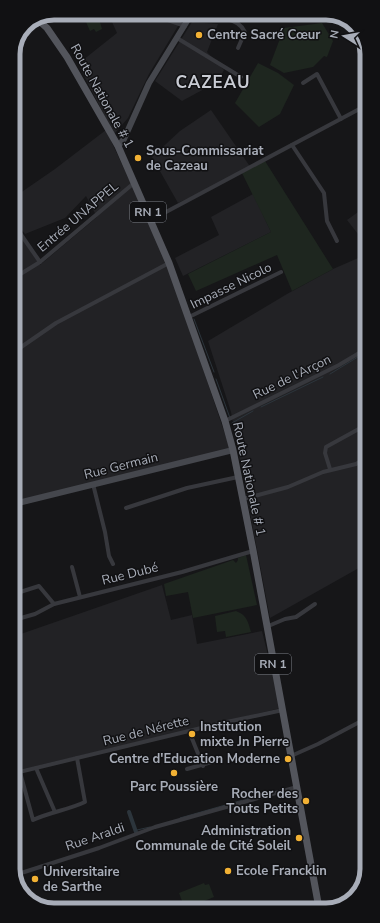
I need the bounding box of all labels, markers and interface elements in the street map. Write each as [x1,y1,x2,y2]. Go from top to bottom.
north arrow [324,16,364,56]
place label: Centre Sacré Cœur [207,26,321,44]
text: N [327,29,343,40]
marker: Centre Sacré Cœur [194,30,204,40]
street label: Route Nationale # 1 [66,41,138,151]
district label: CAZEAU [175,71,251,94]
place label: Sous-Commissariat de Cazeau [146,142,265,175]
marker: Sous-Commissariat de Cazeau [133,153,143,163]
street label: Entrée UNAPPEL [34,178,122,256]
road number: RN 1 [130,202,166,222]
street label: Impasse Nicolo [187,259,275,313]
street label: Rue de l'Arçon [250,350,334,404]
street label: Route Nationale # 1 [228,420,270,538]
street label: Rue Germain [82,448,160,484]
street label: Rue Dubé [100,558,160,590]
road number: RN 1 [255,654,291,674]
street label: Rue de Nérette [101,712,191,750]
place label: Institution mixte Jn Pierre [200,718,289,751]
marker: Institution mixte Jn Pierre [187,729,197,739]
place label: Centre d'Education Moderne [109,750,280,768]
marker: Centre d'Education Moderne [283,754,293,764]
marker: Parc Poussière [169,768,179,778]
place label: Parc Poussière [130,778,218,796]
place label: Rocher des Touts Petits [226,785,298,818]
marker: Rocher des Touts Petits [301,796,311,806]
street label: Rue Araldi [63,818,127,856]
place label: Administration Communale de Cité Soleil [135,822,292,855]
marker: Administration Communale de Cité Soleil [294,833,304,843]
place label: Ecole Francklin [236,862,327,880]
place label: Universitaire de Sarthe [43,863,119,896]
marker: Ecole Francklin [223,866,233,876]
marker: Universitaire de Sarthe [30,874,40,884]

